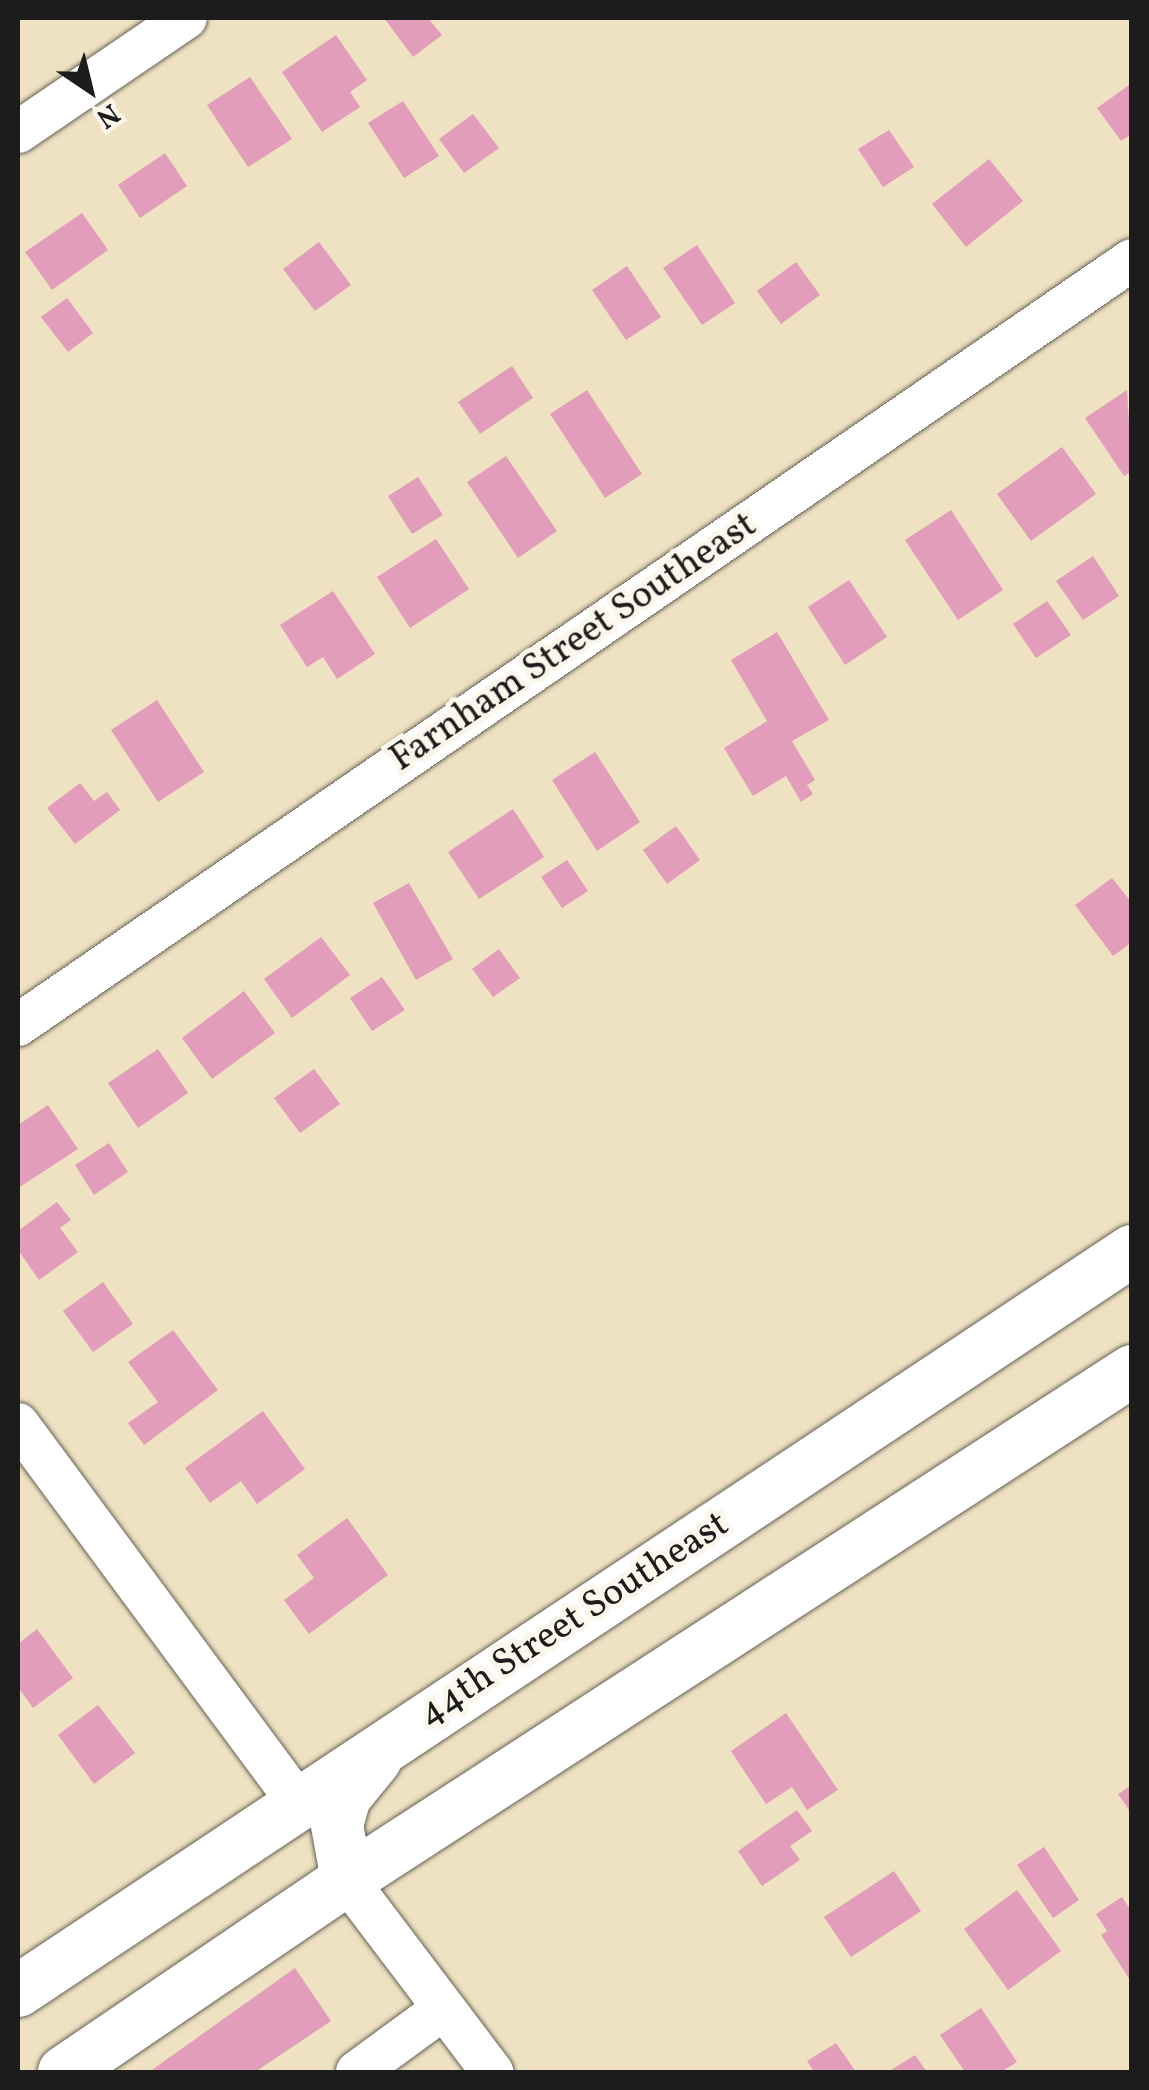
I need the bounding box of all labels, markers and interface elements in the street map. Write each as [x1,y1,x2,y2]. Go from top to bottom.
north arrow [40,40,140,140]
text: N [88,93,127,137]
street label: Farnham Street Southeast [382,503,766,783]
street label: 44th Street Southeast [410,1502,738,1738]

